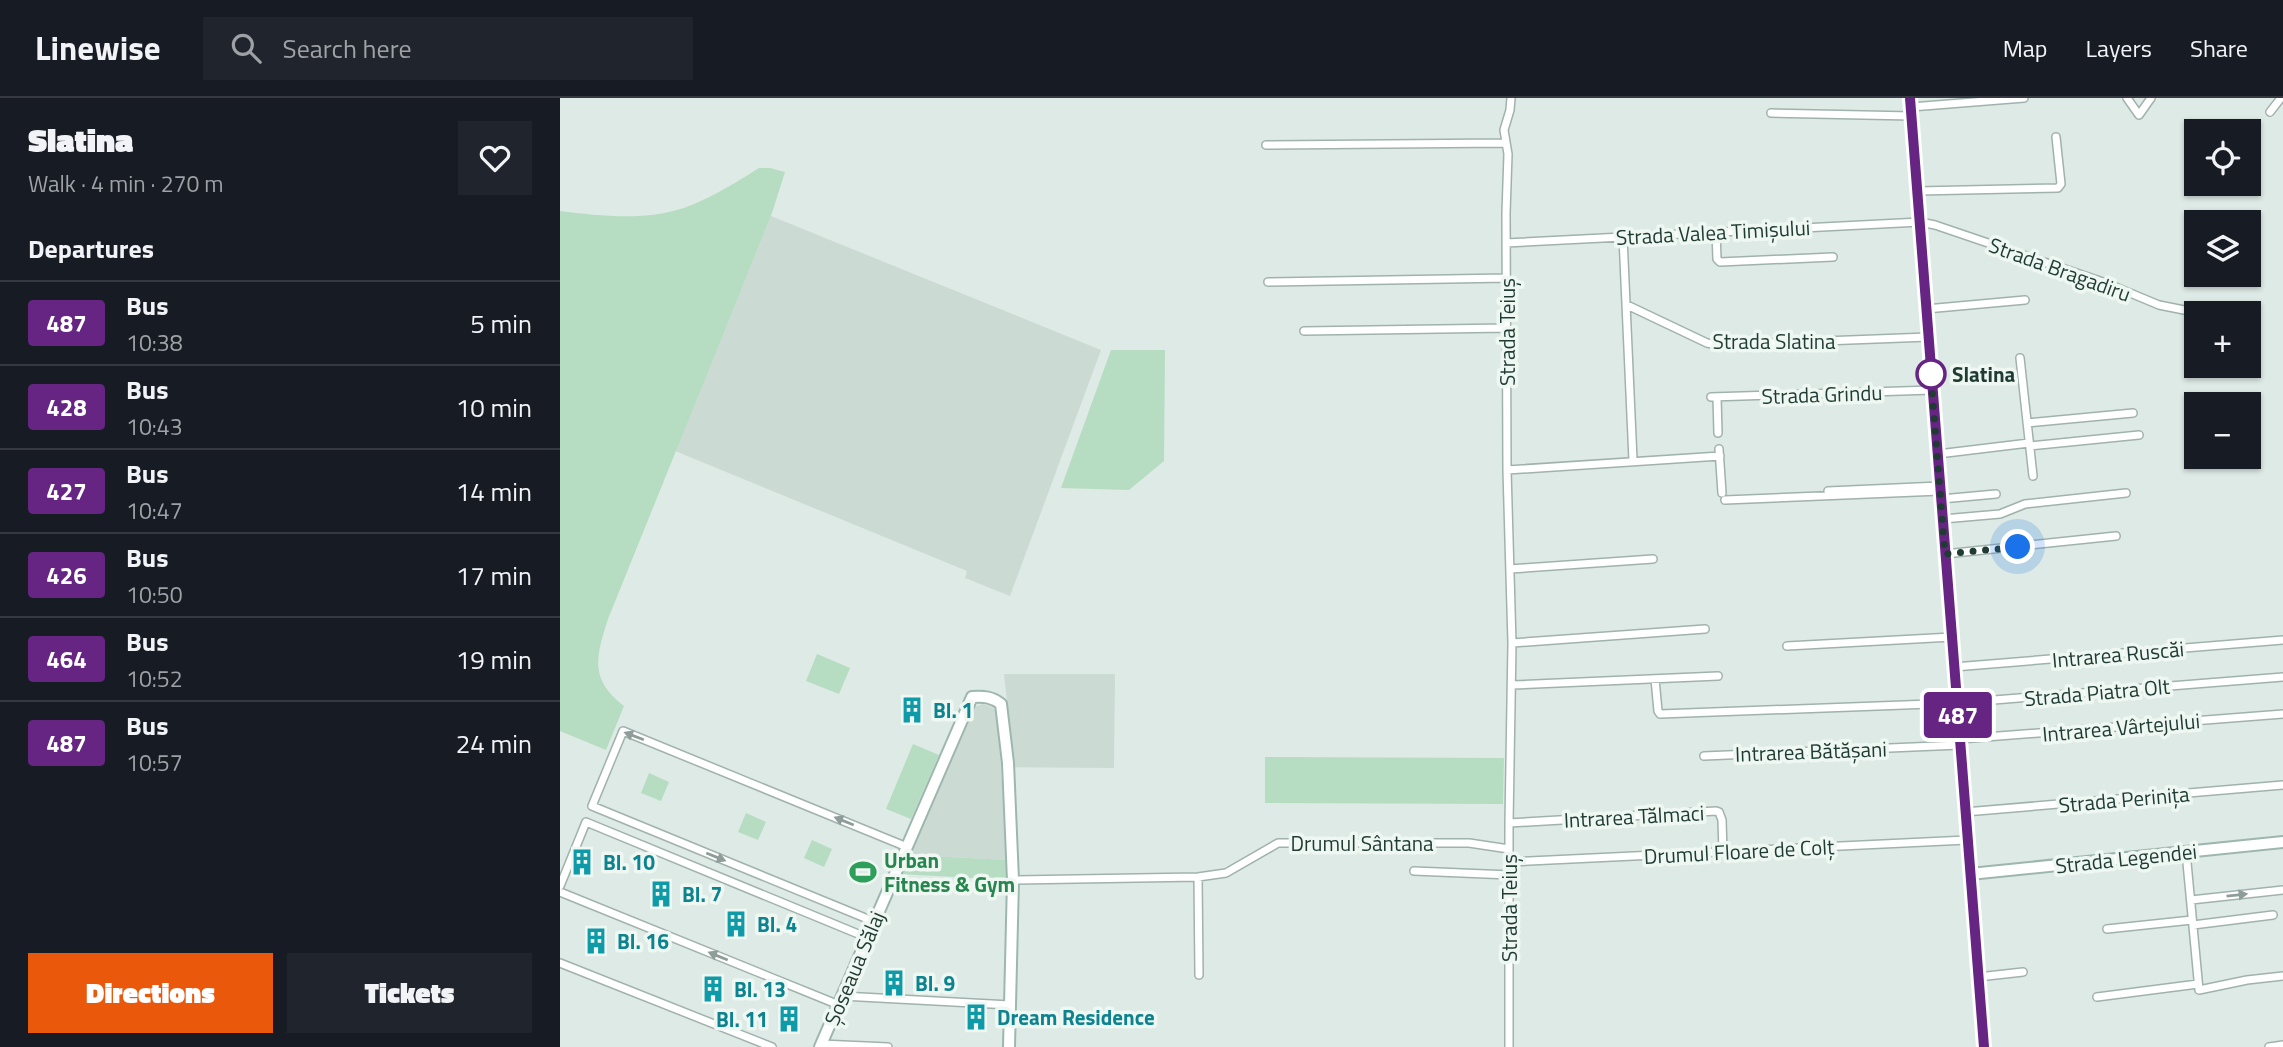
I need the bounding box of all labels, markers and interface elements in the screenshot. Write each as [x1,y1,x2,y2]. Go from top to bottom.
search box [203,17,693,80]
text: Linewise [35,23,161,73]
icon: search [227,29,265,67]
text: Search here [283,29,412,68]
text: Map [2003,30,2048,66]
text: Layers [2086,30,2152,66]
text: Share [2190,30,2248,66]
text: Slatina [28,115,133,165]
map controls [2184,119,2261,469]
button: locate [2184,119,2261,196]
button: heart [458,121,532,195]
text: Walk · 4 min · 270 m [28,166,224,201]
button: layers [2184,210,2261,287]
street label: Strada Valea Timișului [1615,211,1811,253]
text: Departures [28,229,154,268]
street label: Strada Bragadiru [1985,229,2135,309]
street label: Strada Teiuș [1491,278,1523,386]
text: Bus [126,286,168,325]
button: + [2184,301,2261,378]
text: 5 min [470,304,532,343]
text: 487 [46,305,87,341]
text: 10:38 [126,325,183,360]
street label: Strada Slatina [1712,325,1836,357]
place label: Slatina [1952,358,2015,390]
marker: Slatina [1916,359,1946,389]
text: Bus [126,370,168,409]
street label: Strada Grindu [1761,376,1883,412]
text: 10 min [456,388,532,427]
text: 428 [46,389,87,425]
button: − [2184,392,2261,469]
text: 10:43 [126,409,183,444]
text: Bus [126,454,168,493]
text: 14 min [456,472,532,511]
text: 427 [46,473,87,509]
text: 10:47 [126,493,183,528]
your location [2000,529,2035,564]
text: Bus [126,538,168,577]
text: 17 min [456,556,532,595]
text: 426 [46,557,87,593]
text: 10:50 [126,577,183,612]
text: Bus [126,622,168,661]
street label: Intrarea Ruscăi [2051,632,2185,676]
text: 19 min [456,640,532,679]
text: 464 [46,641,87,677]
text: 10:52 [126,661,183,696]
street label: Strada Piatra Olt [2023,670,2172,714]
line badge: 487 [1918,692,1998,738]
place label: Bl. 1 [933,694,973,726]
building icon: Bl. 1 [897,695,927,725]
text: 487 [1938,697,1978,733]
street label: Intrarea Vârtejului [2041,704,2201,750]
text: Bus [126,706,168,745]
text: 24 min [456,724,532,763]
text: 487 [46,725,87,761]
one-way arrow [623,730,644,741]
street label: Intrarea Bătășani [1735,732,1887,770]
text: 10:57 [126,745,183,780]
street label: Strada Perinița [2057,777,2191,821]
street label: Intrarea Tălmaci [1563,796,1705,836]
one-way arrow [833,816,854,827]
street label: Drumul Sântana [1291,827,1434,859]
street label: Drumul Floare de Colț [1643,830,1836,872]
street label: Strada Legendei [2054,835,2198,881]
place label: Urban Fitness & Gym [884,844,1015,900]
place label: Bl. 10 [603,846,655,878]
building icon: Bl. 10 [567,847,597,877]
one-way arrow [706,852,727,863]
street label: Strada Teiuș [1493,854,1525,962]
sports icon: Urban Fitness & Gym [848,857,878,887]
place label: Bl. 7 [682,878,722,910]
building icon: Bl. 7 [646,879,676,909]
one-way arrow [2226,890,2248,901]
street label: Șoseaua Sălaj [816,906,892,1030]
place label: Bl. 4 [757,908,797,940]
building icon: Bl. 4 [721,909,751,939]
place label: Bl. 16 [617,925,669,957]
building icon: Bl. 16 [581,926,611,956]
one-way arrow [707,950,728,961]
button: Directions [28,953,273,1033]
button: Tickets [287,953,532,1033]
place label: Bl. 9 [915,967,955,999]
building icon: Bl. 9 [879,968,909,998]
place label: Bl. 13 [734,973,786,1005]
building icon: Bl. 13 [698,974,728,1004]
place label: Dream Residence [997,1001,1155,1033]
building icon: Dream Residence [961,1002,991,1032]
place label: Bl. 11 [716,1003,768,1035]
building icon: Bl. 11 [774,1004,804,1034]

